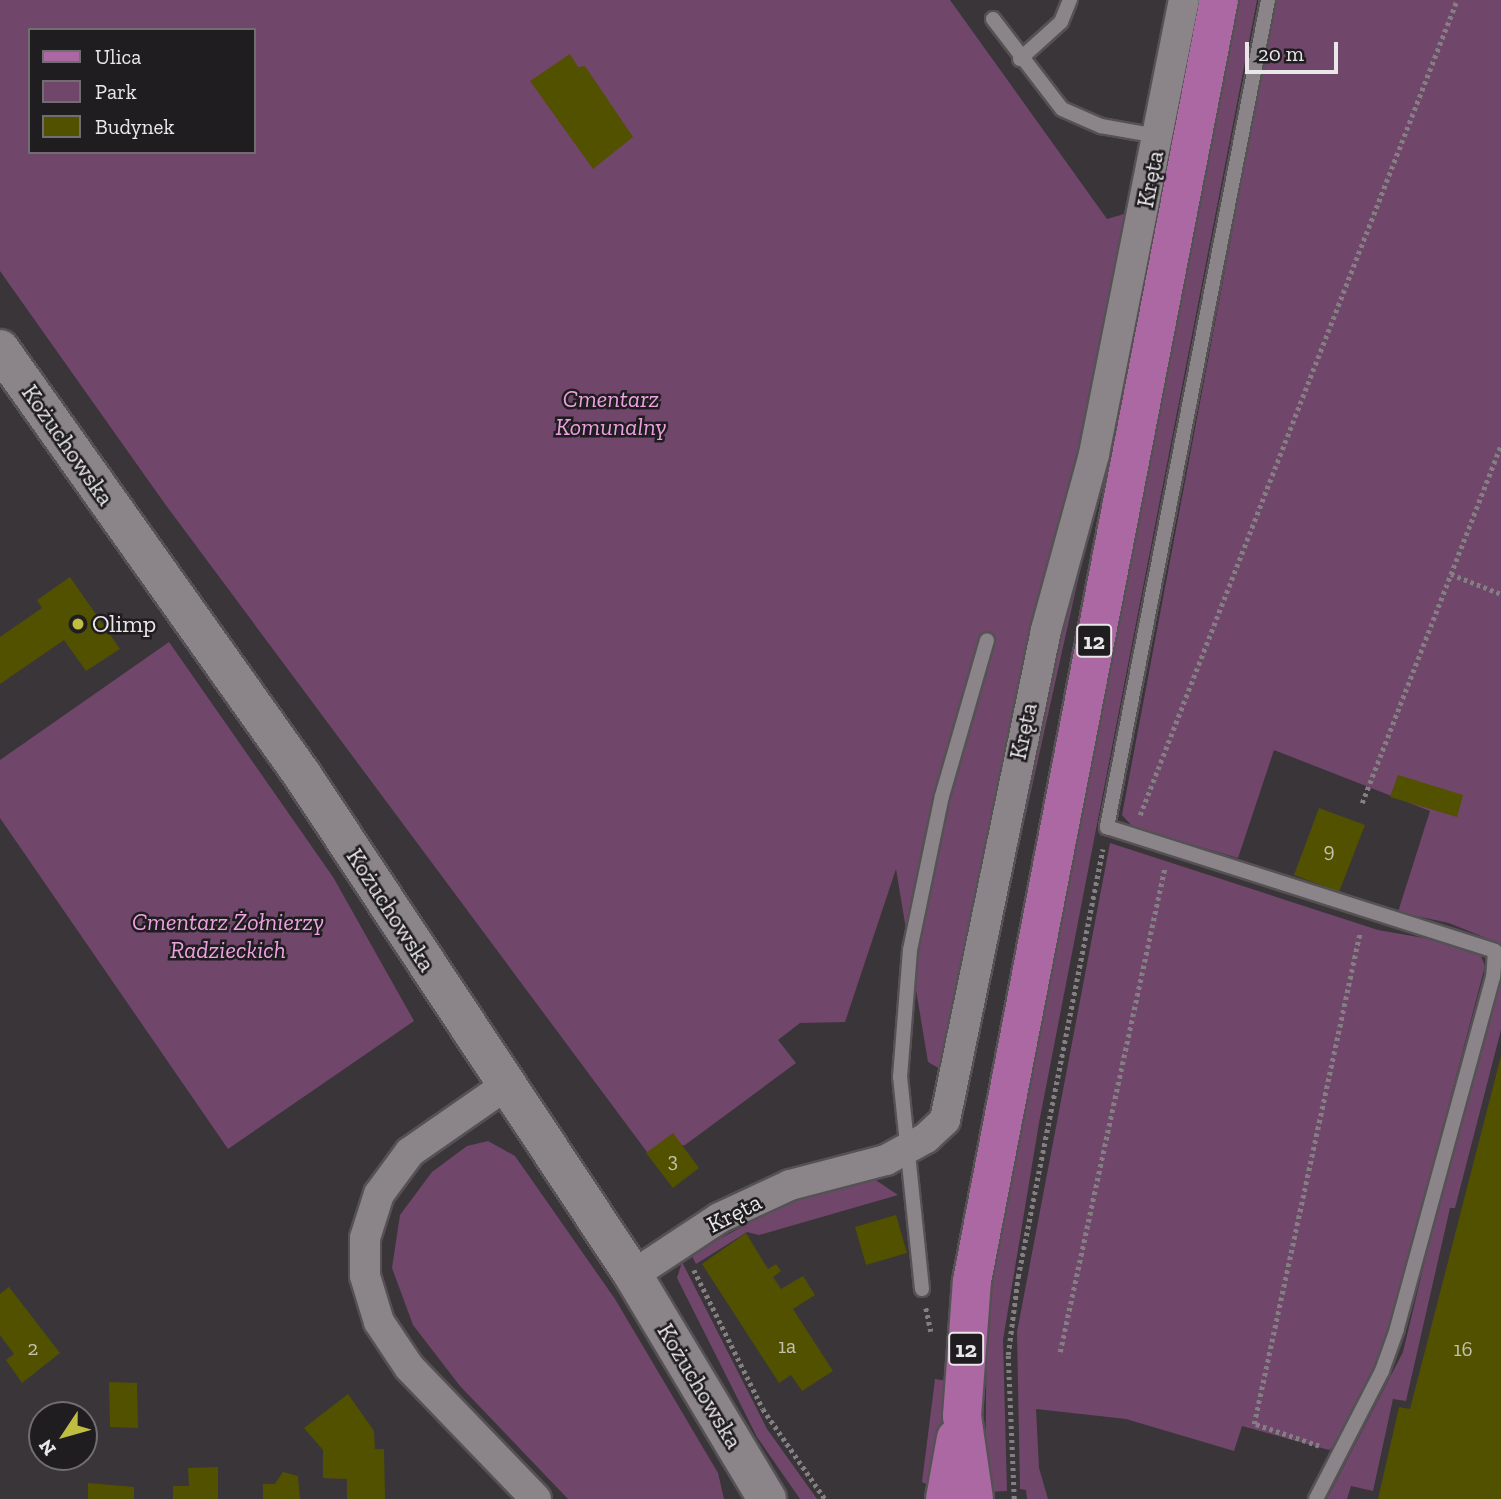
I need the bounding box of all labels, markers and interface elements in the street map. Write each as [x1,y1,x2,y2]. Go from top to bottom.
legend [28,28,256,154]
scale bar [1249,28,1342,72]
text: 20 m [1258,41,1304,66]
text: Ulica [95,44,141,69]
text: Park [95,79,137,104]
text: Budynek [95,114,174,139]
street label: Kręta [1130,148,1170,210]
street label: Kożuchowska [16,379,120,511]
park label: Cmentarz Komunalny [555,385,667,441]
place label: Olimp [92,610,156,638]
marker: Olimp [70,616,86,632]
road number: 12 [1075,622,1113,660]
street label: Kręta [1003,700,1043,762]
house number: 9 [1323,837,1335,863]
street label: Kożuchowska [340,843,442,977]
park label: Cmentarz Żołnierzy Radzieckich [132,908,324,964]
house number: 3 [668,1147,678,1173]
street label: Kręta [702,1187,766,1239]
street label: Kożuchowska [651,1318,749,1454]
road number: 12 [947,1330,985,1368]
house number: 1a [778,1333,796,1359]
house number: 2 [28,1335,38,1361]
house number: 16 [1453,1336,1473,1362]
north arrow [28,1401,98,1471]
text: N [34,1435,61,1460]

